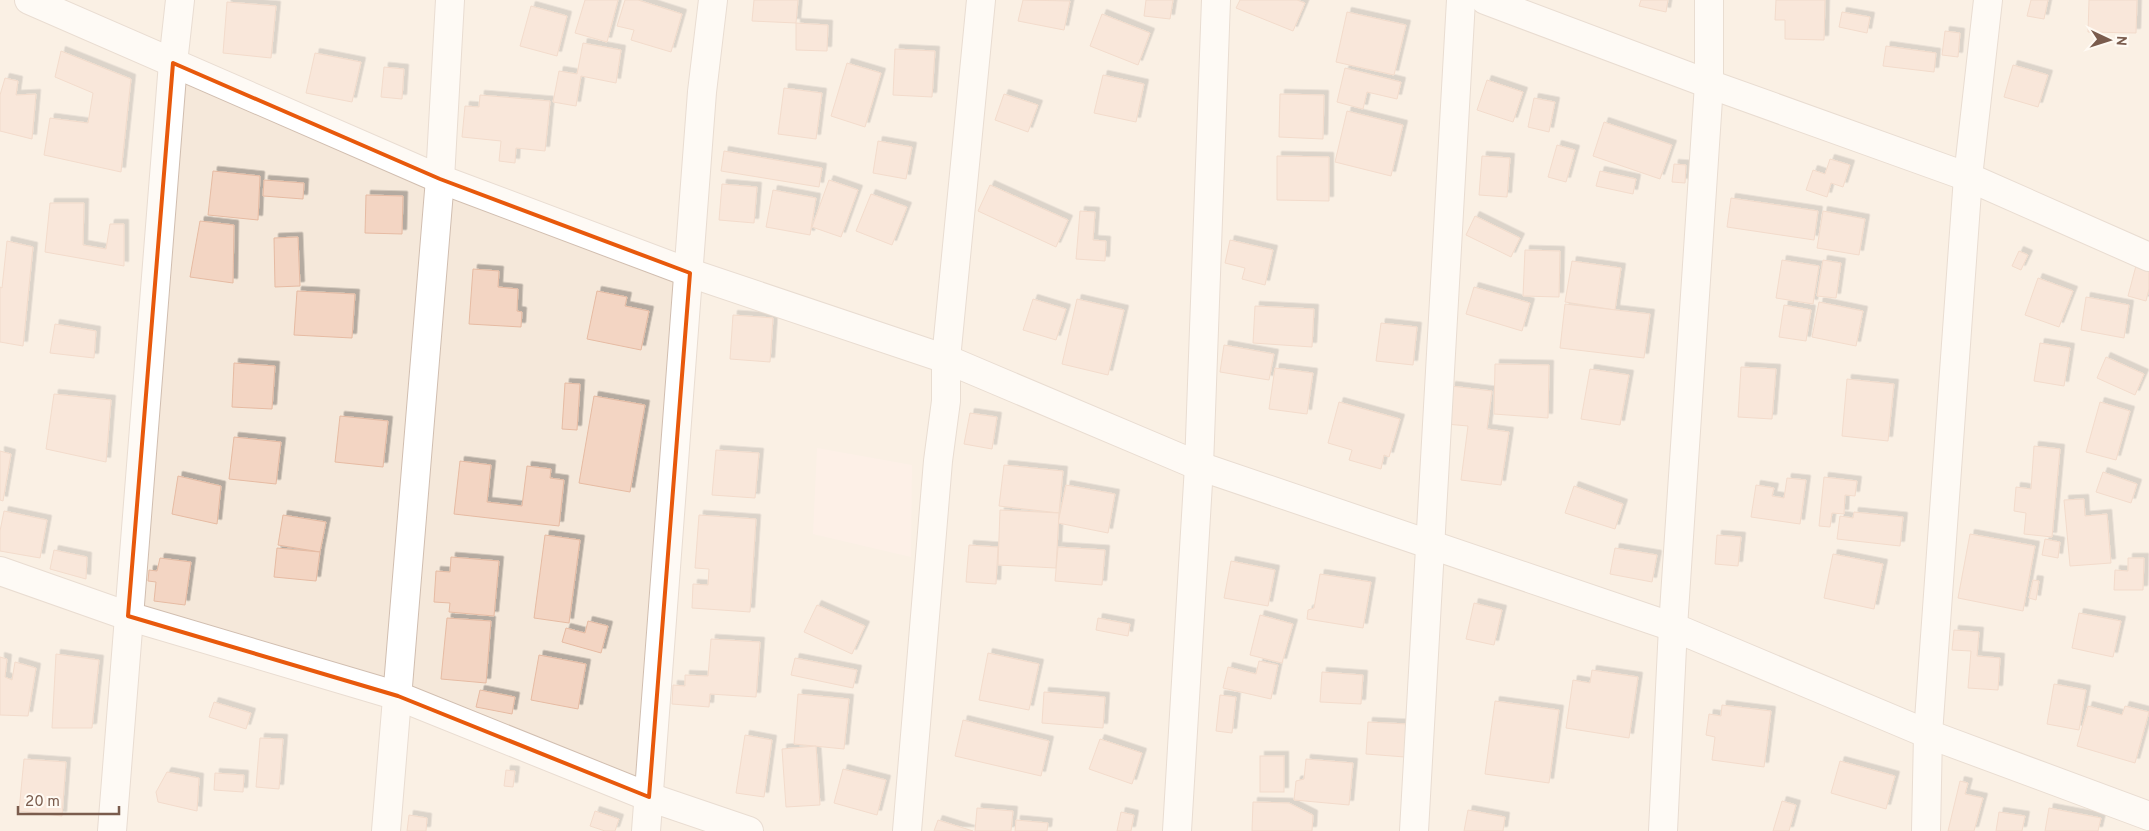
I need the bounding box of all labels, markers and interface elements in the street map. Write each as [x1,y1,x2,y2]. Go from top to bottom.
north arrow [2084,15,2134,65]
text: N [2112,35,2129,46]
scale bar [18,784,119,816]
text: 20 m [25,793,60,812]

